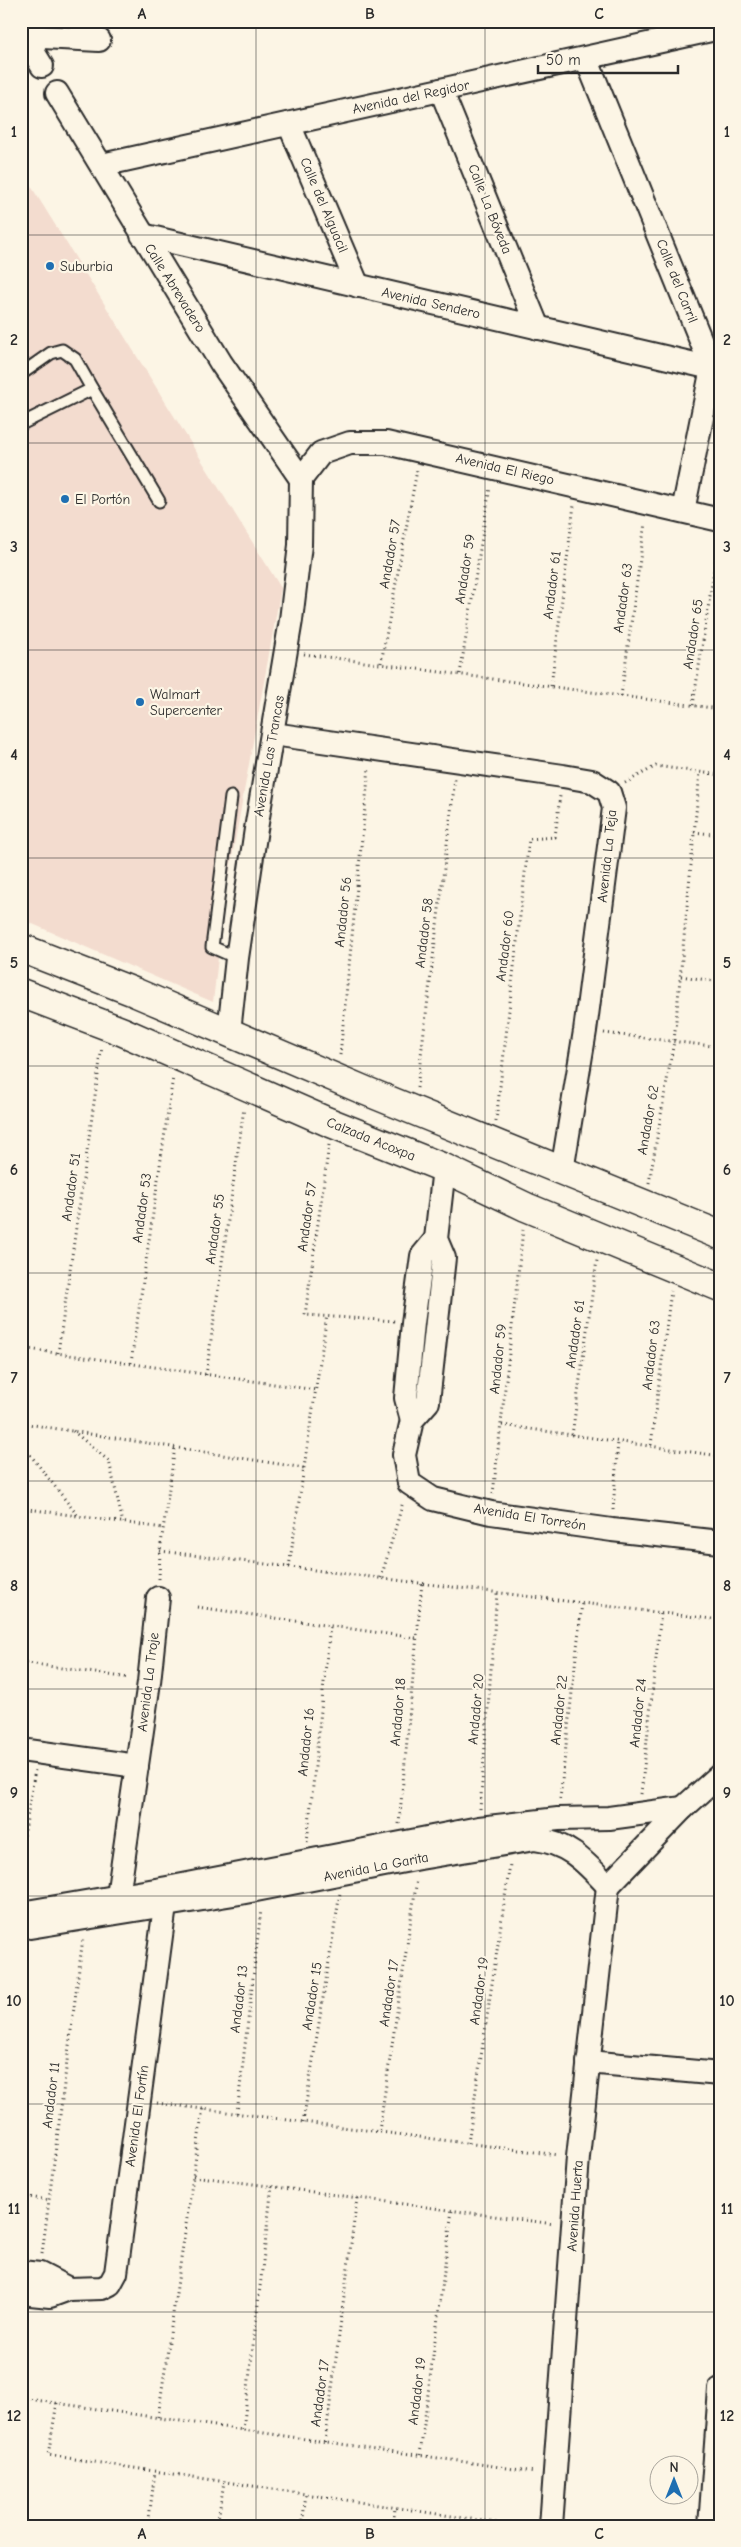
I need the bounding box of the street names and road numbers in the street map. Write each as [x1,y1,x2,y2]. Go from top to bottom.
street label: Avenida del Regidor [351,76,472,118]
street label: Calle del Alguacil [296,155,352,255]
street label: Calle La Bóveda [464,162,516,256]
street label: Calle del Carril [652,237,702,325]
street label: Calle Abrevadero [141,240,209,336]
street label: Avenida Sendero [380,283,482,323]
street label: Avenida El Riego [454,449,556,489]
street label: Andador 57 [376,518,404,590]
street label: Andador 59 [451,533,479,605]
street label: Andador 61 [539,550,565,620]
street label: Andador 63 [610,562,636,634]
street label: Andador 65 [679,598,707,670]
street label: Avenida Las Trancas [250,694,288,818]
street label: Avenida La Teja [594,809,620,903]
street label: Andador 56 [331,876,355,948]
street label: Andador 58 [411,897,437,969]
street label: Andador 60 [492,909,518,983]
street label: Andador 62 [634,1084,662,1156]
street label: Calzada Acoxpa [324,1113,418,1165]
street label: Andador 51 [58,1152,84,1222]
street label: Andador 53 [129,1172,155,1244]
street label: Andador 57 [294,1181,320,1253]
street label: Andador 55 [202,1193,228,1265]
street label: Andador 61 [562,1299,588,1369]
street label: Andador 63 [638,1319,664,1391]
street label: Andador 59 [486,1323,510,1395]
street label: Avenida El Torreón [473,1500,587,1534]
street label: Avenida La Troje [133,1631,163,1733]
street label: Andador 20 [464,1673,488,1745]
street label: Andador 22 [547,1674,571,1746]
street label: Andador 18 [387,1677,409,1747]
street label: Andador 24 [626,1677,650,1749]
street label: Andador 16 [294,1707,318,1777]
street label: Avenida La Garita [322,1849,430,1885]
street label: Andador 19 [466,1956,492,2026]
street label: Andador 17 [375,1958,403,2028]
street label: Andador 15 [298,1961,326,2031]
street label: Andador 13 [226,1964,252,2034]
street label: Andador 11 [39,2061,63,2129]
street label: Avenida El Fortín [121,2064,153,2168]
street label: Avenida Huerta [563,2160,587,2252]
street label: Andador 19 [404,2356,430,2426]
street label: Andador 17 [307,2358,333,2428]

